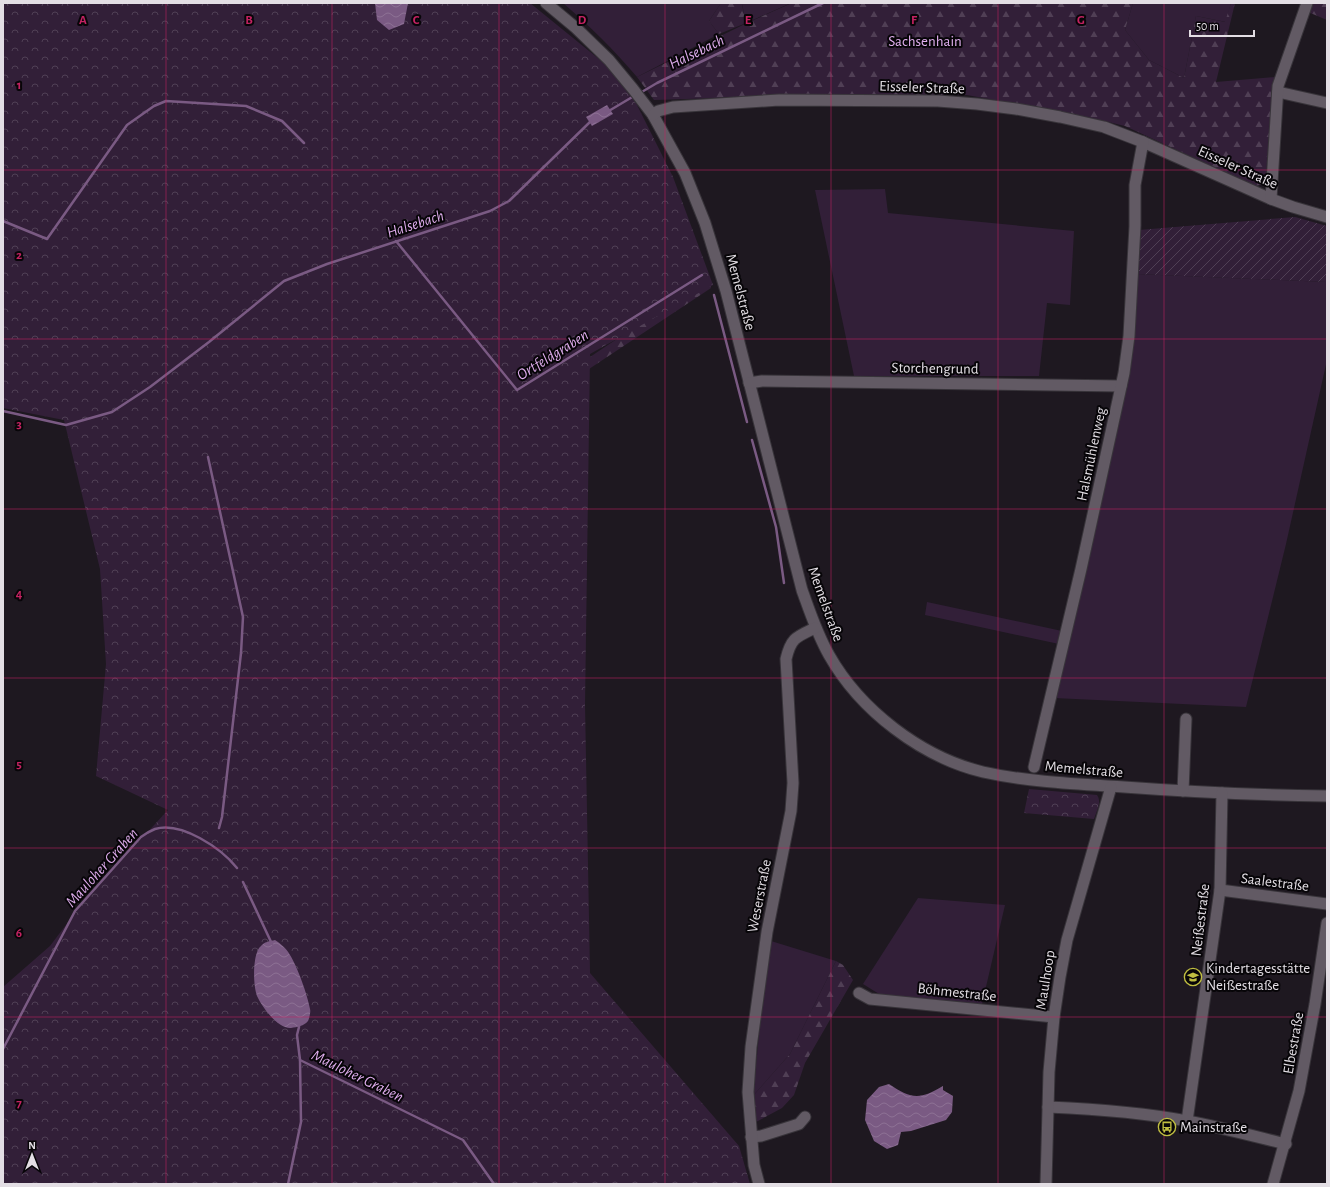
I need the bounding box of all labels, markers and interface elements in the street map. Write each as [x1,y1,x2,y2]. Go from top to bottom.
scale bar [1190,12,1254,38]
text: A [79,14,87,27]
text: B [245,14,253,27]
text: C [413,14,420,27]
text: D [578,14,587,27]
text: E [745,14,752,27]
text: F [911,14,918,27]
text: G [1077,14,1085,27]
text: 50 m [1196,20,1219,32]
water label: Halsebach [666,32,727,72]
park label: Sachsenhain [888,34,962,49]
text: 1 [17,79,21,92]
street label: Eisseler Straße [879,79,965,96]
street label: Eisseler Straße [1196,143,1280,192]
water label: Halsebach [385,207,446,241]
text: 2 [16,249,22,262]
street label: Memelstraße [723,252,758,332]
water label: Ortfeldgraben [514,327,591,383]
street label: Storchengrund [891,360,979,377]
street label: Halsmühlenweg [1074,405,1109,502]
text: 3 [16,418,22,431]
street label: Memelstraße [805,565,846,644]
text: 4 [16,588,23,601]
text: 5 [16,758,22,771]
street label: Memelstraße [1044,759,1124,780]
water label: Mauloher Graben [62,825,141,910]
street label: Weserstraße [745,858,774,934]
street label: Saalestraße [1240,871,1310,894]
street label: Neißestraße [1189,883,1212,957]
text: 6 [16,927,22,940]
street label: Maulhoop [1033,949,1058,1011]
place label: Kindertagesstätte Neißestraße [1206,961,1310,993]
school or university icon: Kindertagesstätte Neißestraße [1183,967,1203,987]
street label: Böhmestraße [917,981,997,1004]
street label: Elbestraße [1281,1011,1306,1075]
water label: Mauloher Graben [309,1047,406,1105]
text: 7 [16,1097,22,1110]
bus stop icon: Mainstraße [1157,1117,1177,1137]
place label: Mainstraße [1180,1120,1247,1135]
north arrow [12,1135,52,1175]
text: N [28,1140,36,1151]

